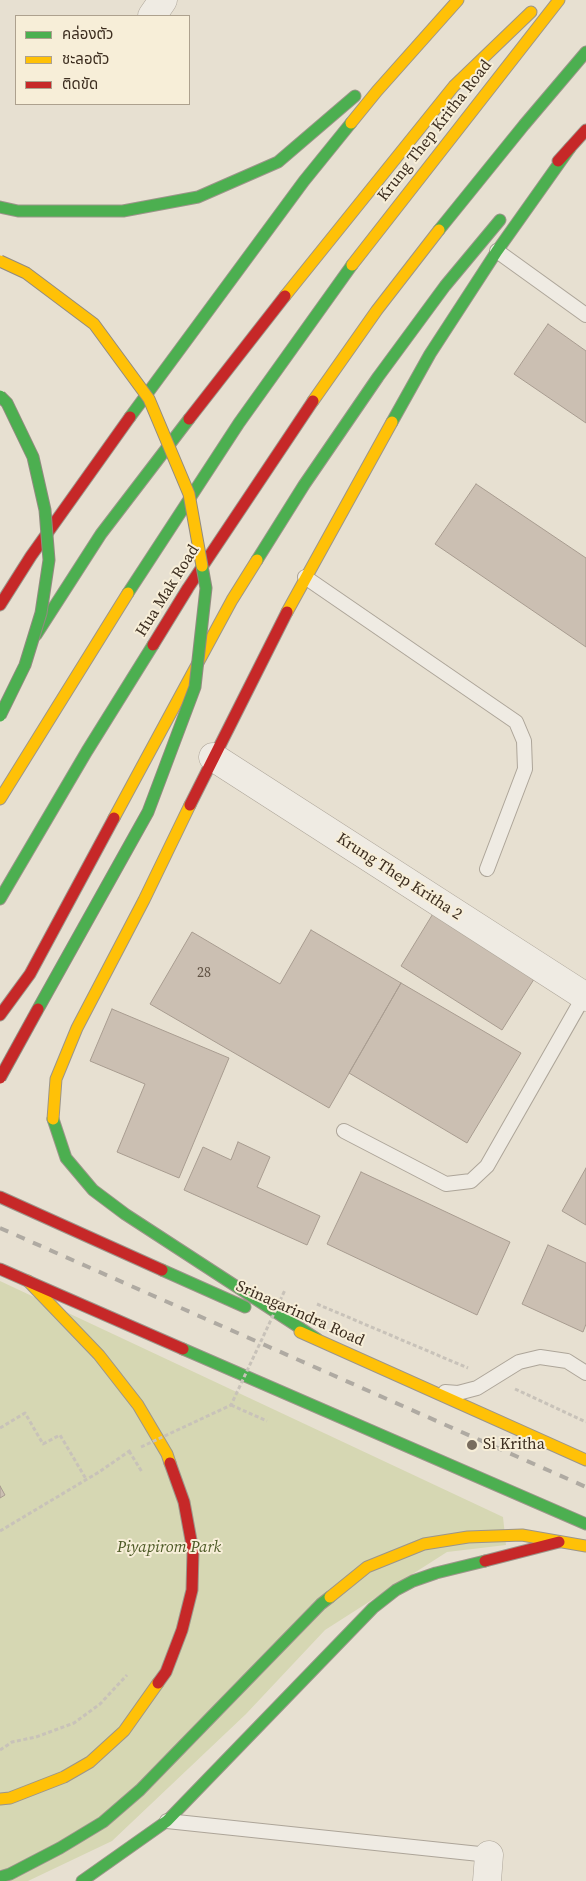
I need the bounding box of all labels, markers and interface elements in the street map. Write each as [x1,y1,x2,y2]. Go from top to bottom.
legend [15,15,190,105]
text: คล่องตัว [62,23,113,44]
text: ชะลอตัว [62,48,109,69]
street label: Krung Thep Kritha Road [374,57,496,205]
text: ติดขัด [62,73,98,94]
street label: Hua Mak Road [132,542,204,640]
street label: Krung Thep Kritha 2 [333,829,465,925]
house number: 28 [197,965,211,981]
street label: Srinagarindra Road [233,1277,367,1351]
place label: Si Kritha [483,1435,545,1455]
marker: Si Kritha [465,1438,479,1452]
park label: Piyapirom Park [117,1538,221,1558]

